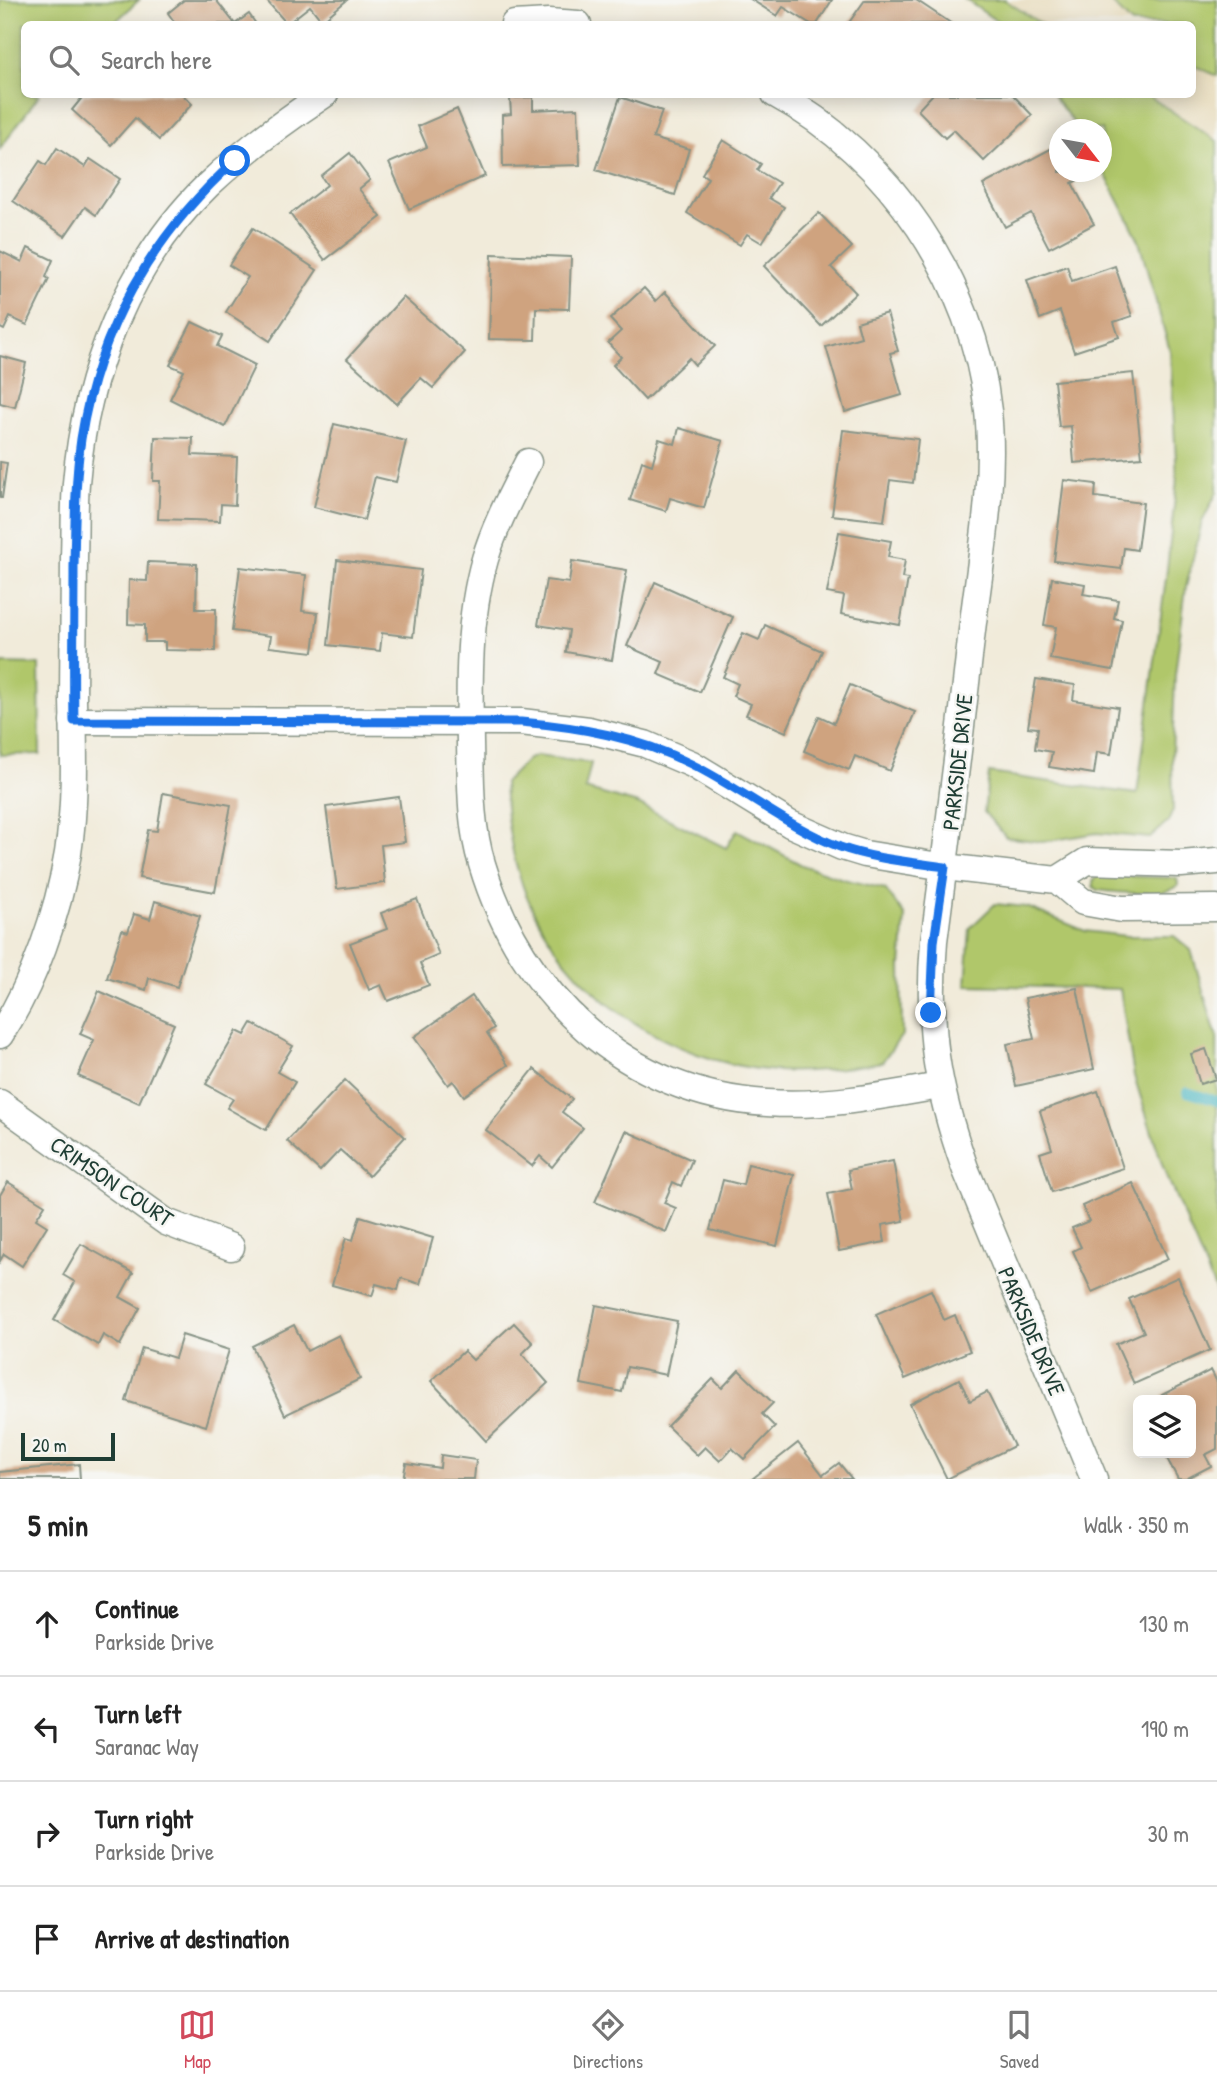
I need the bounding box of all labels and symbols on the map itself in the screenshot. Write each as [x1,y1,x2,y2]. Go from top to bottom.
north arrow [1049,119,1112,182]
route start [219,145,250,176]
street label: PARKSIDE DRIVE [934,692,980,832]
route end [915,997,946,1028]
street label: CRIMSON COURT [44,1128,180,1234]
street label: PARKSIDE DRIVE [991,1262,1073,1400]
scale bar [21,1430,116,1462]

